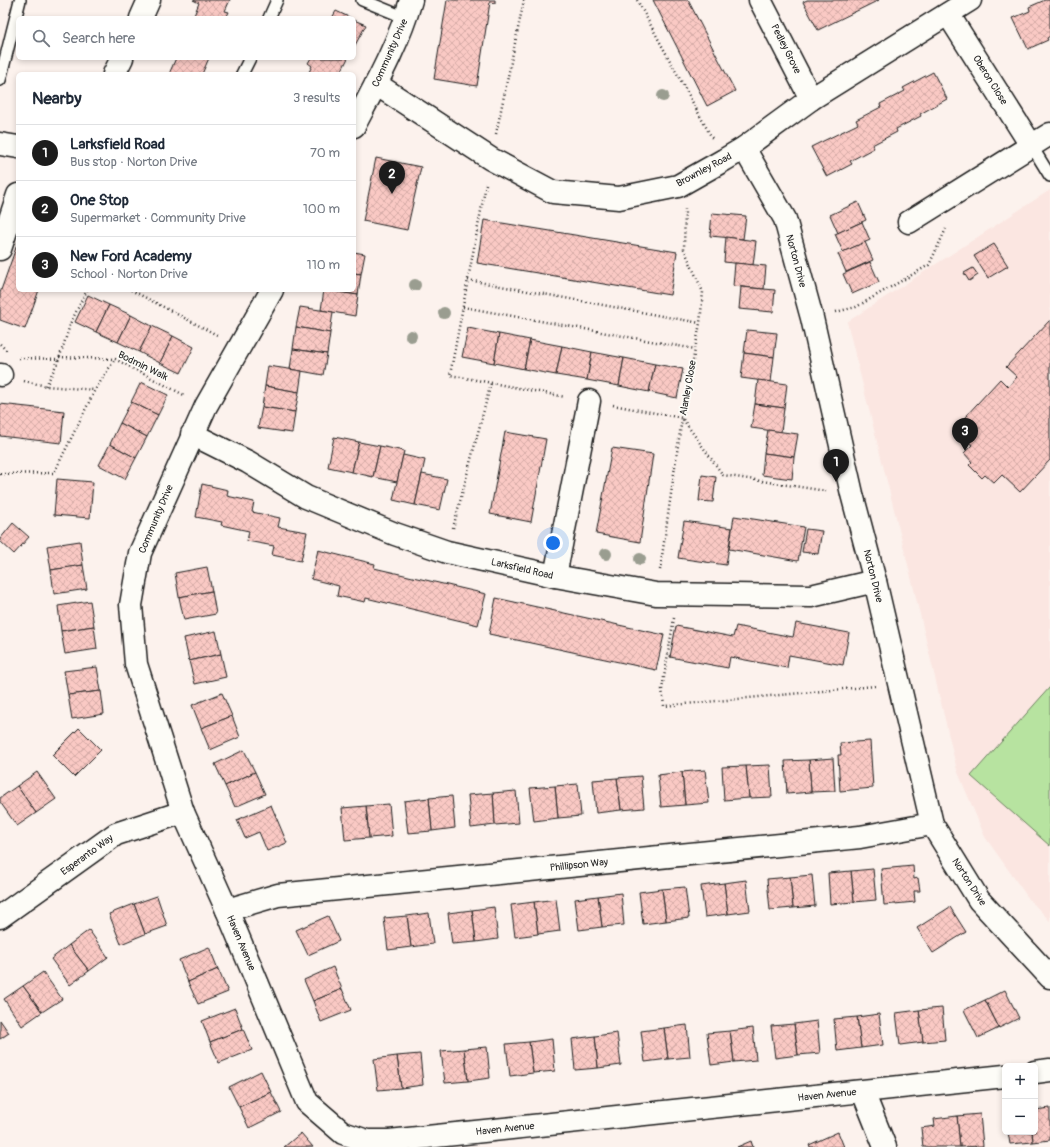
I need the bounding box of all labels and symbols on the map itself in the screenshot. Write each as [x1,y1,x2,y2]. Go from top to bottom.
street label: Community Drive [370,17,410,89]
street label: Pedley Grove [768,22,804,76]
street label: Oberon Close [970,53,1010,107]
street label: Brownley Road [674,150,734,190]
pin: 2 [379,161,405,194]
street label: Norton Drive [783,233,809,289]
street label: Bodmin Walk [116,349,171,384]
street label: Alanley Close [677,359,699,417]
pin: 3 [952,418,978,451]
pin: 1 [823,449,849,482]
street label: Community Drive [136,483,176,555]
your location [543,533,563,553]
street label: Norton Drive [861,548,885,604]
street label: Larksfield Road [490,556,554,582]
street label: Esperanto Way [58,832,116,878]
street label: Phillipson Way [549,856,609,874]
street label: Norton Drive [949,856,989,908]
street label: Haven Avenue [224,914,258,972]
street label: Haven Avenue [797,1086,857,1104]
street label: Haven Avenue [475,1120,535,1138]

